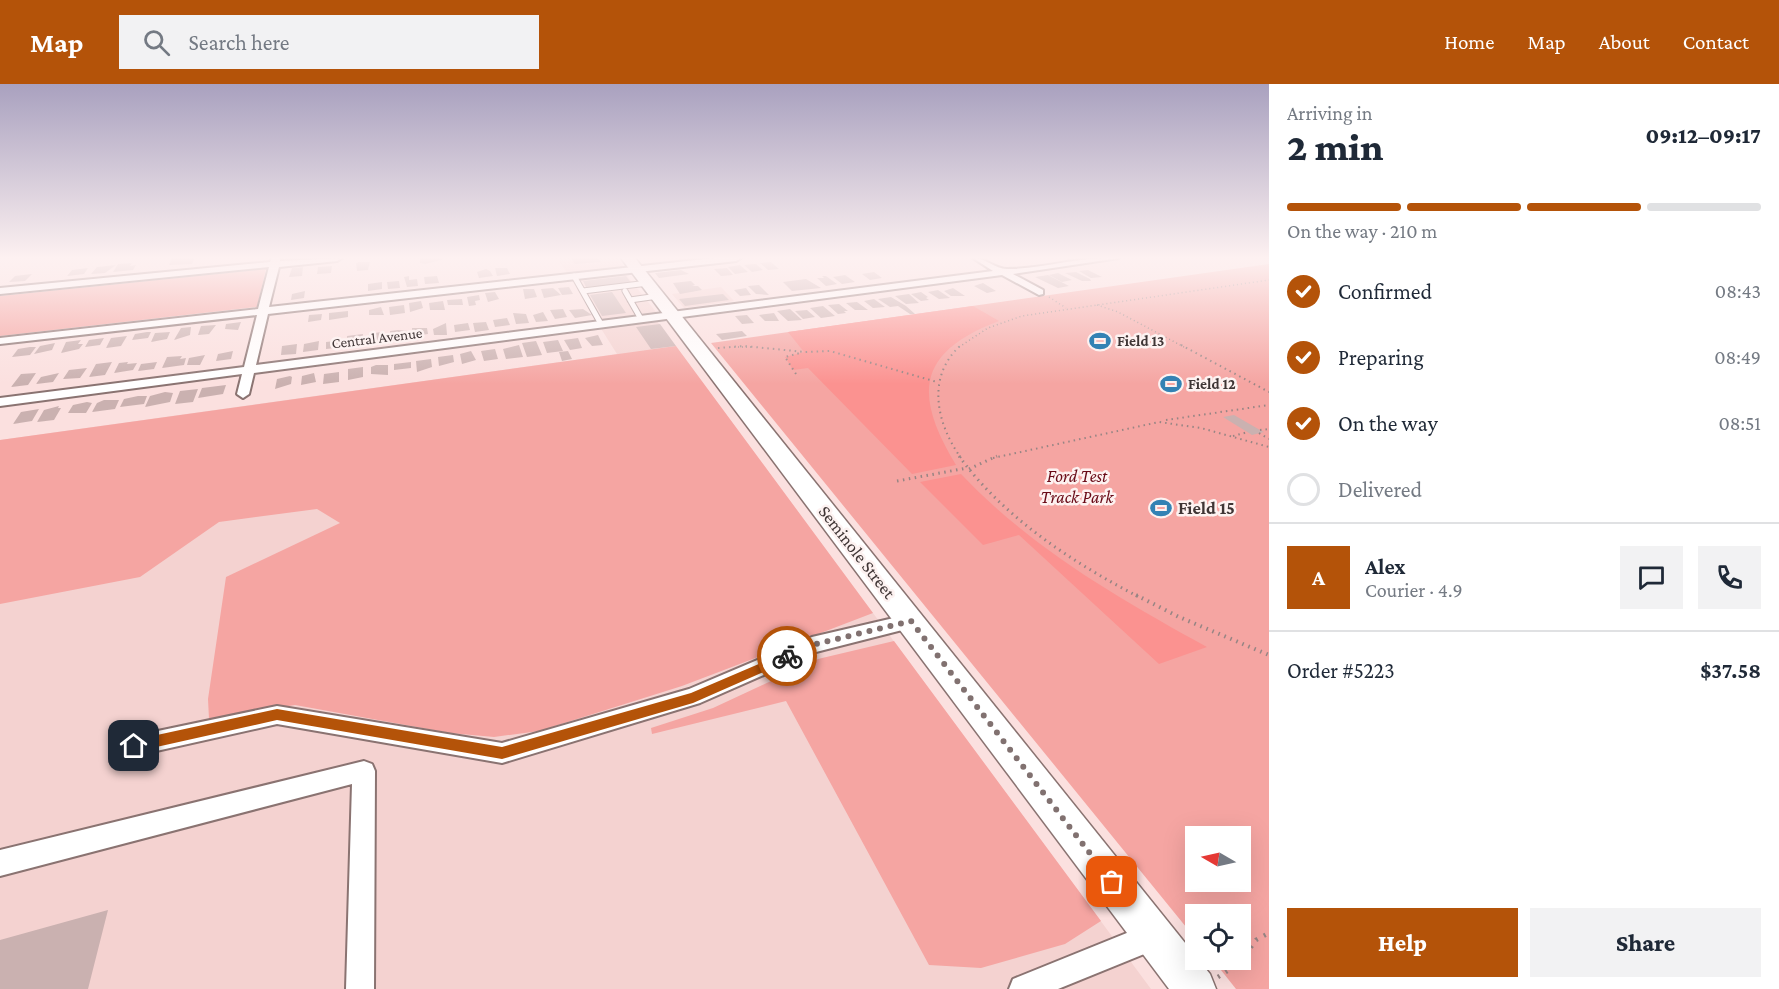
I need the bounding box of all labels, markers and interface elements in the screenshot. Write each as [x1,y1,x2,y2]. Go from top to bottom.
search box [119,15,539,69]
icon: search [140,26,173,59]
text: Map [30,27,83,58]
text: Search here [188,30,289,55]
text: Home [1444,30,1494,54]
text: Map [1527,30,1566,54]
text: About [1599,30,1650,54]
text: Contact [1683,30,1749,54]
text: Arriving in [1287,102,1372,124]
text: 09:12–09:17 [1646,123,1761,148]
text: 2 min [1287,125,1383,168]
text: On the way · 210 m [1287,220,1437,242]
icon: check [1287,275,1320,308]
text: Confirmed [1338,279,1432,304]
text: 08:43 [1715,280,1761,302]
street label: Central Avenue [331,324,424,352]
sports icon: Field 13 [1088,329,1112,353]
place label: Field 13 [1117,333,1164,349]
icon: check [1287,341,1320,374]
text: Preparing [1338,345,1424,370]
text: 08:49 [1714,346,1761,368]
sports icon: Field 12 [1159,372,1183,396]
place label: Field 12 [1188,376,1236,392]
icon: check [1287,407,1320,440]
text: On the way [1338,411,1438,436]
text: 08:51 [1718,412,1761,434]
park label: Ford Test Track Park [1041,466,1115,507]
text: Delivered [1338,477,1422,502]
sports icon: Field 15 [1149,496,1173,520]
place label: Field 15 [1178,498,1235,518]
street label: Seminole Street [815,502,900,603]
button: chat [1620,546,1683,609]
button: phone [1698,546,1761,609]
text: Alex [1365,554,1406,579]
text: A [1312,565,1325,590]
text: Courier · 4.9 [1365,579,1463,601]
courier [757,626,817,686]
icon: bike [771,640,804,673]
text: Order #5223 [1287,658,1395,683]
text: $37.58 [1700,658,1761,683]
pin [108,720,159,771]
icon: home [117,729,150,762]
north arrow [1185,826,1251,892]
map controls [1185,826,1251,970]
pin [1086,856,1137,907]
icon: bag [1095,865,1128,898]
button: locate [1185,904,1251,970]
button: Help [1287,908,1518,977]
button: Share [1530,908,1761,977]

